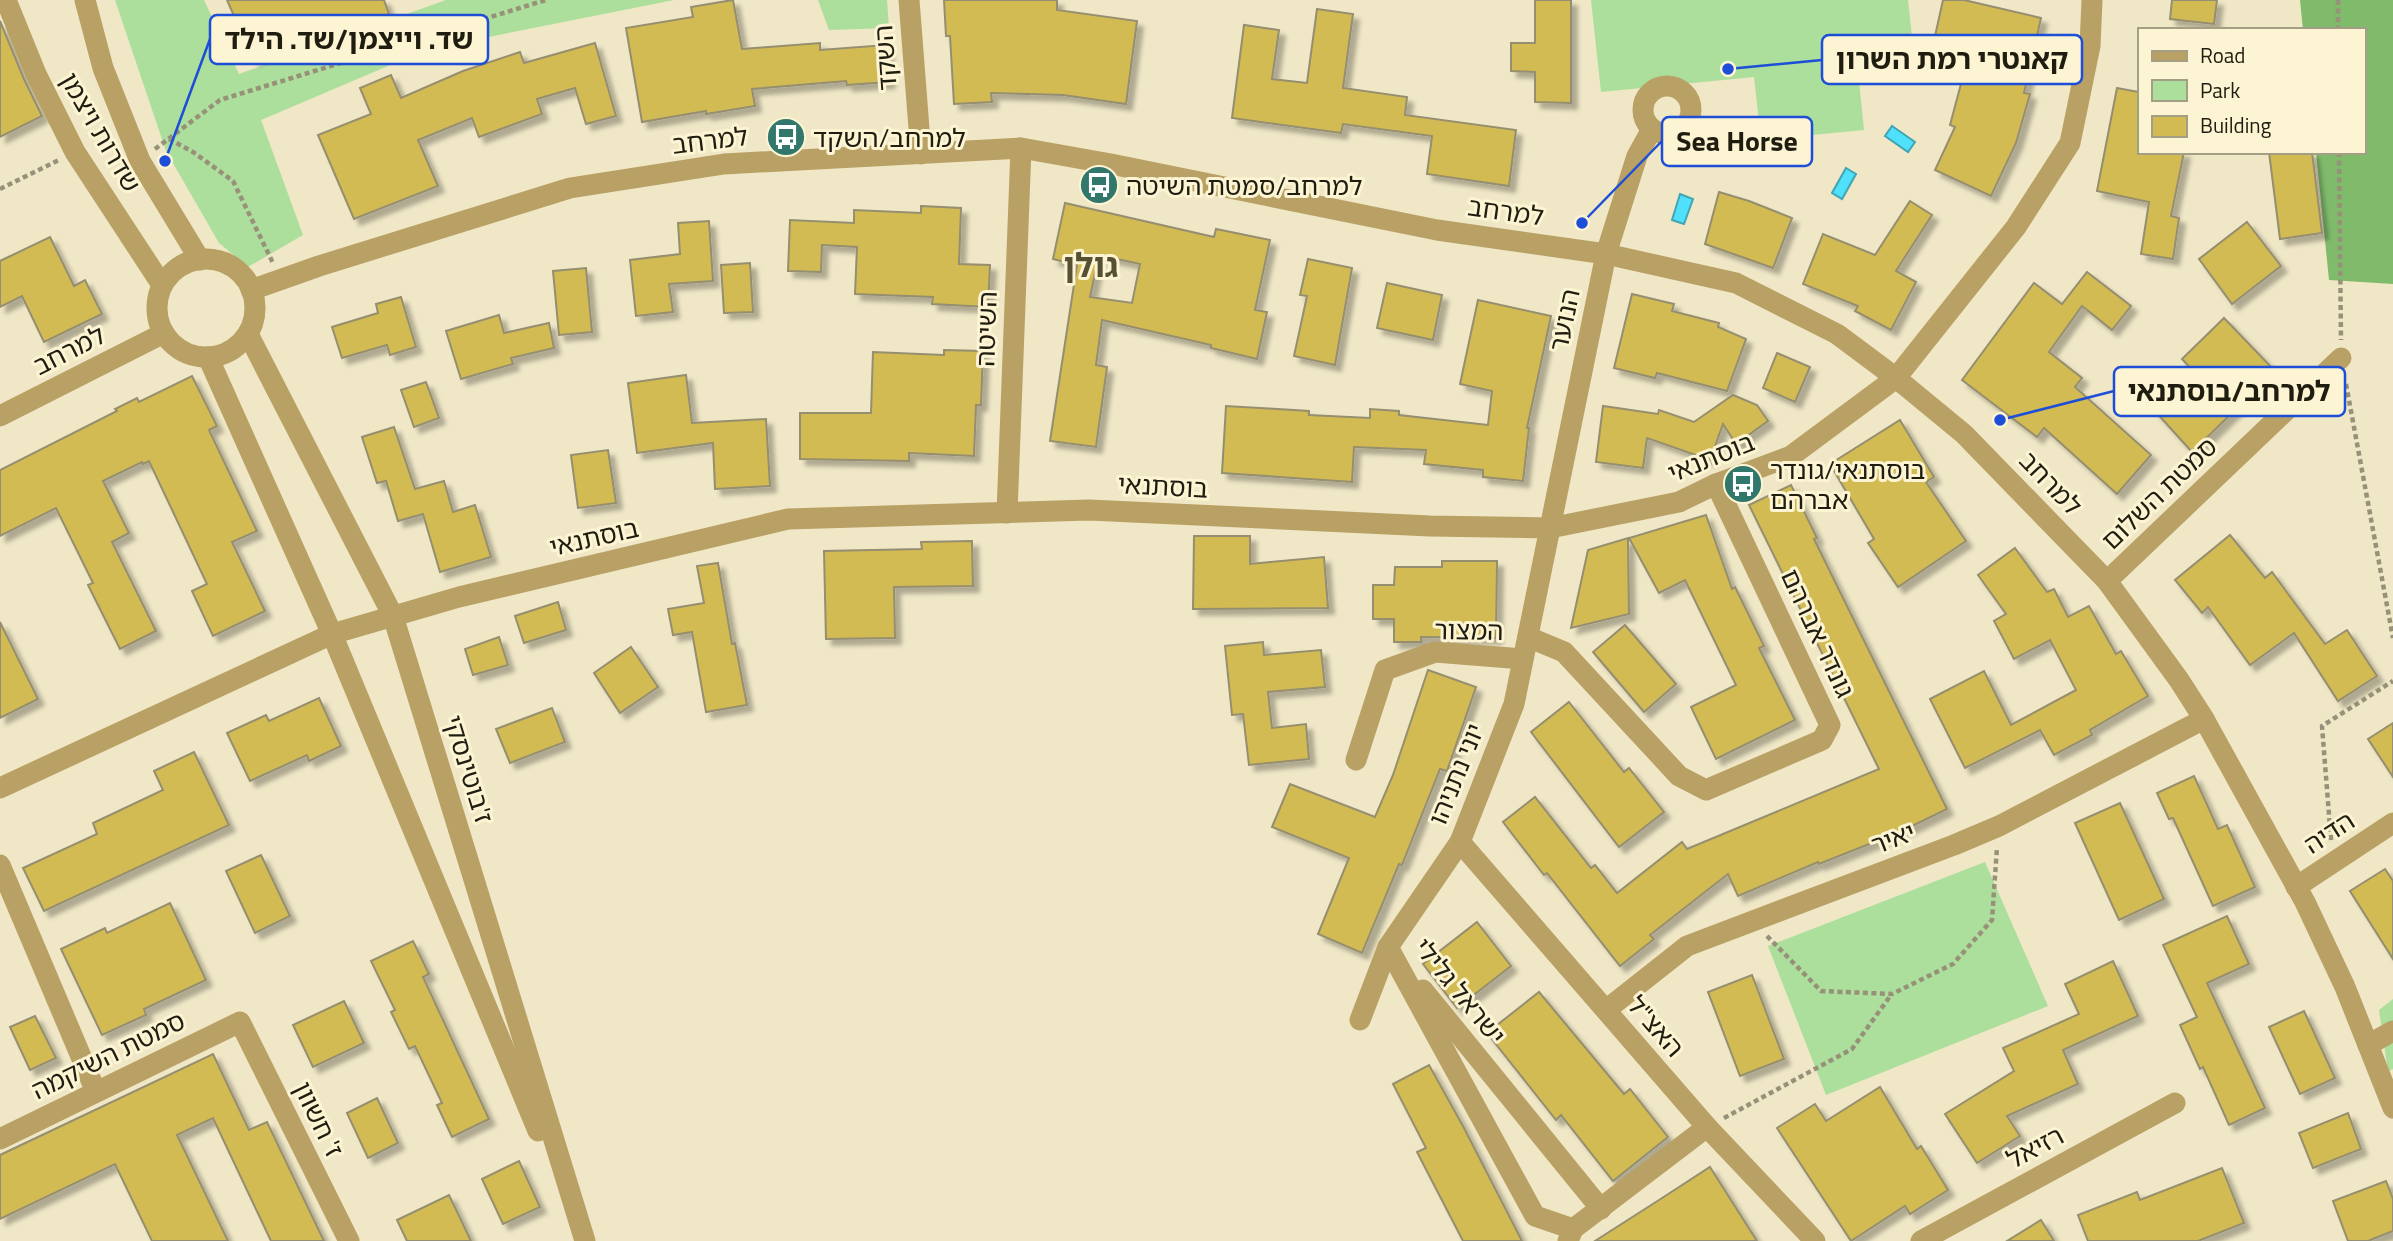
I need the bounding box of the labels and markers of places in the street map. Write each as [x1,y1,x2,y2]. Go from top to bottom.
callout: שד. וייצמן/שד. הילד [210,15,488,64]
callout: קאנטרי רמת השרון [1822,35,2082,84]
bus stop icon: למרחב/השקד [765,116,807,158]
callout: Sea Horse [1662,117,1812,166]
place label: למרחב/השקד [813,118,966,157]
bus stop icon: למרחב/סמטת השיטה [1078,164,1120,206]
place label: למרחב/סמטת השיטה [1126,166,1363,205]
callout: למרחב/בוסתנאי [2114,367,2345,416]
place label: בוסתנאי/גונדר אברהם [1770,450,1925,519]
bus stop icon: בוסתנאי/גונדר אברהם [1722,463,1764,505]

